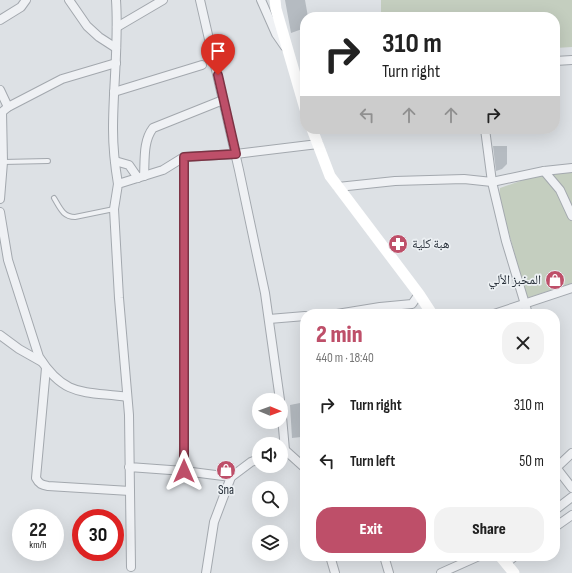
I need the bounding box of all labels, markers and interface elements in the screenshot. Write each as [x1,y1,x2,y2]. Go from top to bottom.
text: 310 m [382,27,442,60]
icon: right [316,28,368,80]
pin [201,34,235,75]
icon: arrive [207,40,229,62]
text: Turn right [382,61,440,82]
icon: left [356,104,378,126]
icon: ahead [398,104,420,126]
icon: ahead [440,104,462,126]
icon: right [482,104,504,126]
pharmacy icon: هبة كلية [387,233,409,255]
place label: هبة كلية [412,236,449,252]
shop icon: المخبز الألي [544,269,566,291]
place label: المخبز الألي [488,272,541,290]
text: 2 min [316,320,363,349]
button: close [502,322,544,364]
text: 440 m · 18:40 [316,350,374,366]
north arrow [252,393,288,429]
map controls [252,393,288,561]
icon: right [316,394,338,416]
text: Turn right [350,396,402,415]
text: 310 m [514,396,544,415]
button: sound [252,437,288,473]
position arrow [163,450,205,492]
icon: left [316,450,338,472]
text: Turn left [350,452,395,471]
text: 50 m [519,452,544,471]
shop icon: Sna [215,459,237,481]
button: search [252,481,288,517]
place label: Sna [218,482,234,498]
button: Exit [316,507,426,553]
button: Share [434,507,544,553]
speed limit sign: 30 [72,509,124,561]
text: 22 [29,518,47,542]
button: layers [252,525,288,561]
text: km/h [29,539,47,551]

